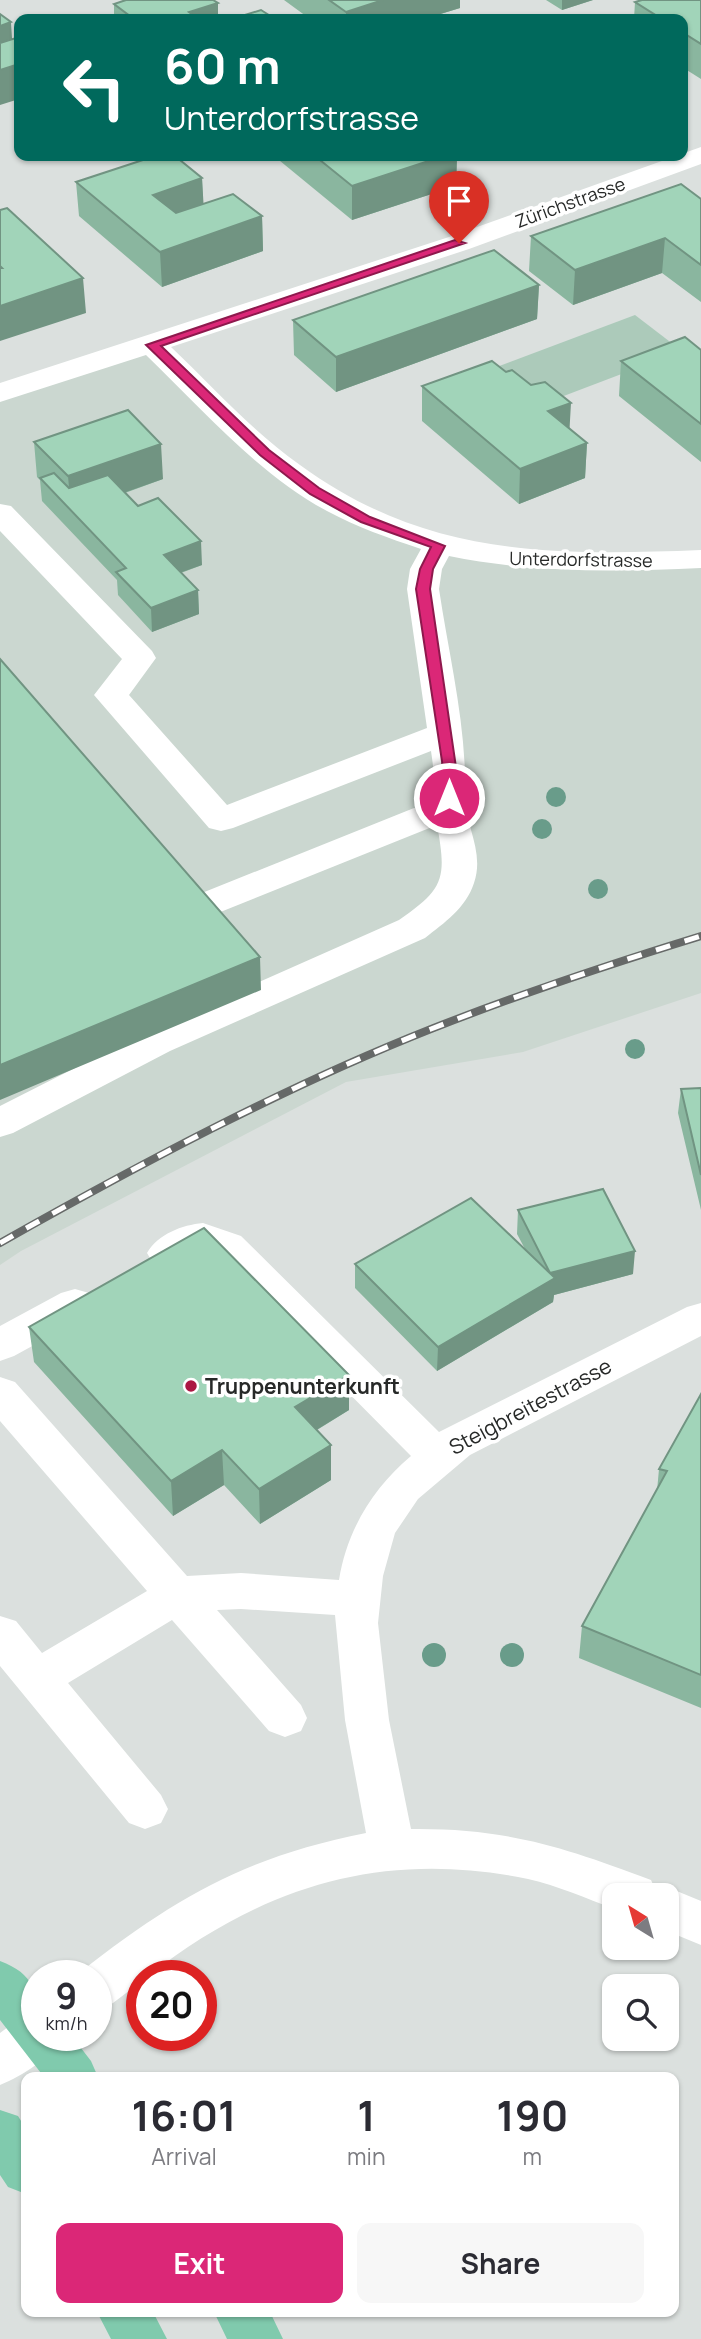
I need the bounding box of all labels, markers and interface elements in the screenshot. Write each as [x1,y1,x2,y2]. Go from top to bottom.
text: 60 m [164,32,281,99]
icon: left [49,42,140,133]
text: Unterdorfstrasse [164,96,419,140]
pin [429,171,489,243]
street label: Zürichstrasse [512,171,628,233]
icon: arrive [440,182,478,220]
street label: Unterdorfstrasse [509,546,653,572]
position arrow [412,761,486,835]
street label: Steigbreitestrasse [444,1351,616,1461]
place label: Truppenunterkunft [205,1372,400,1400]
marker: Truppenunterkunft [183,1378,199,1394]
north arrow [602,1883,679,1960]
map controls [602,1883,679,2051]
speed limit sign: 20 [126,1960,217,2051]
text: 9 [56,1972,77,2020]
button: search [602,1974,679,2051]
text: km/h [46,2011,87,2035]
text: 16:01 [132,2086,237,2144]
text: 1 [357,2086,376,2144]
text: 190 [496,2086,568,2144]
text: Arrival [151,2140,217,2172]
text: min [347,2140,386,2172]
text: m [523,2140,542,2172]
button: Exit [56,2223,343,2303]
button: Share [357,2223,644,2303]

